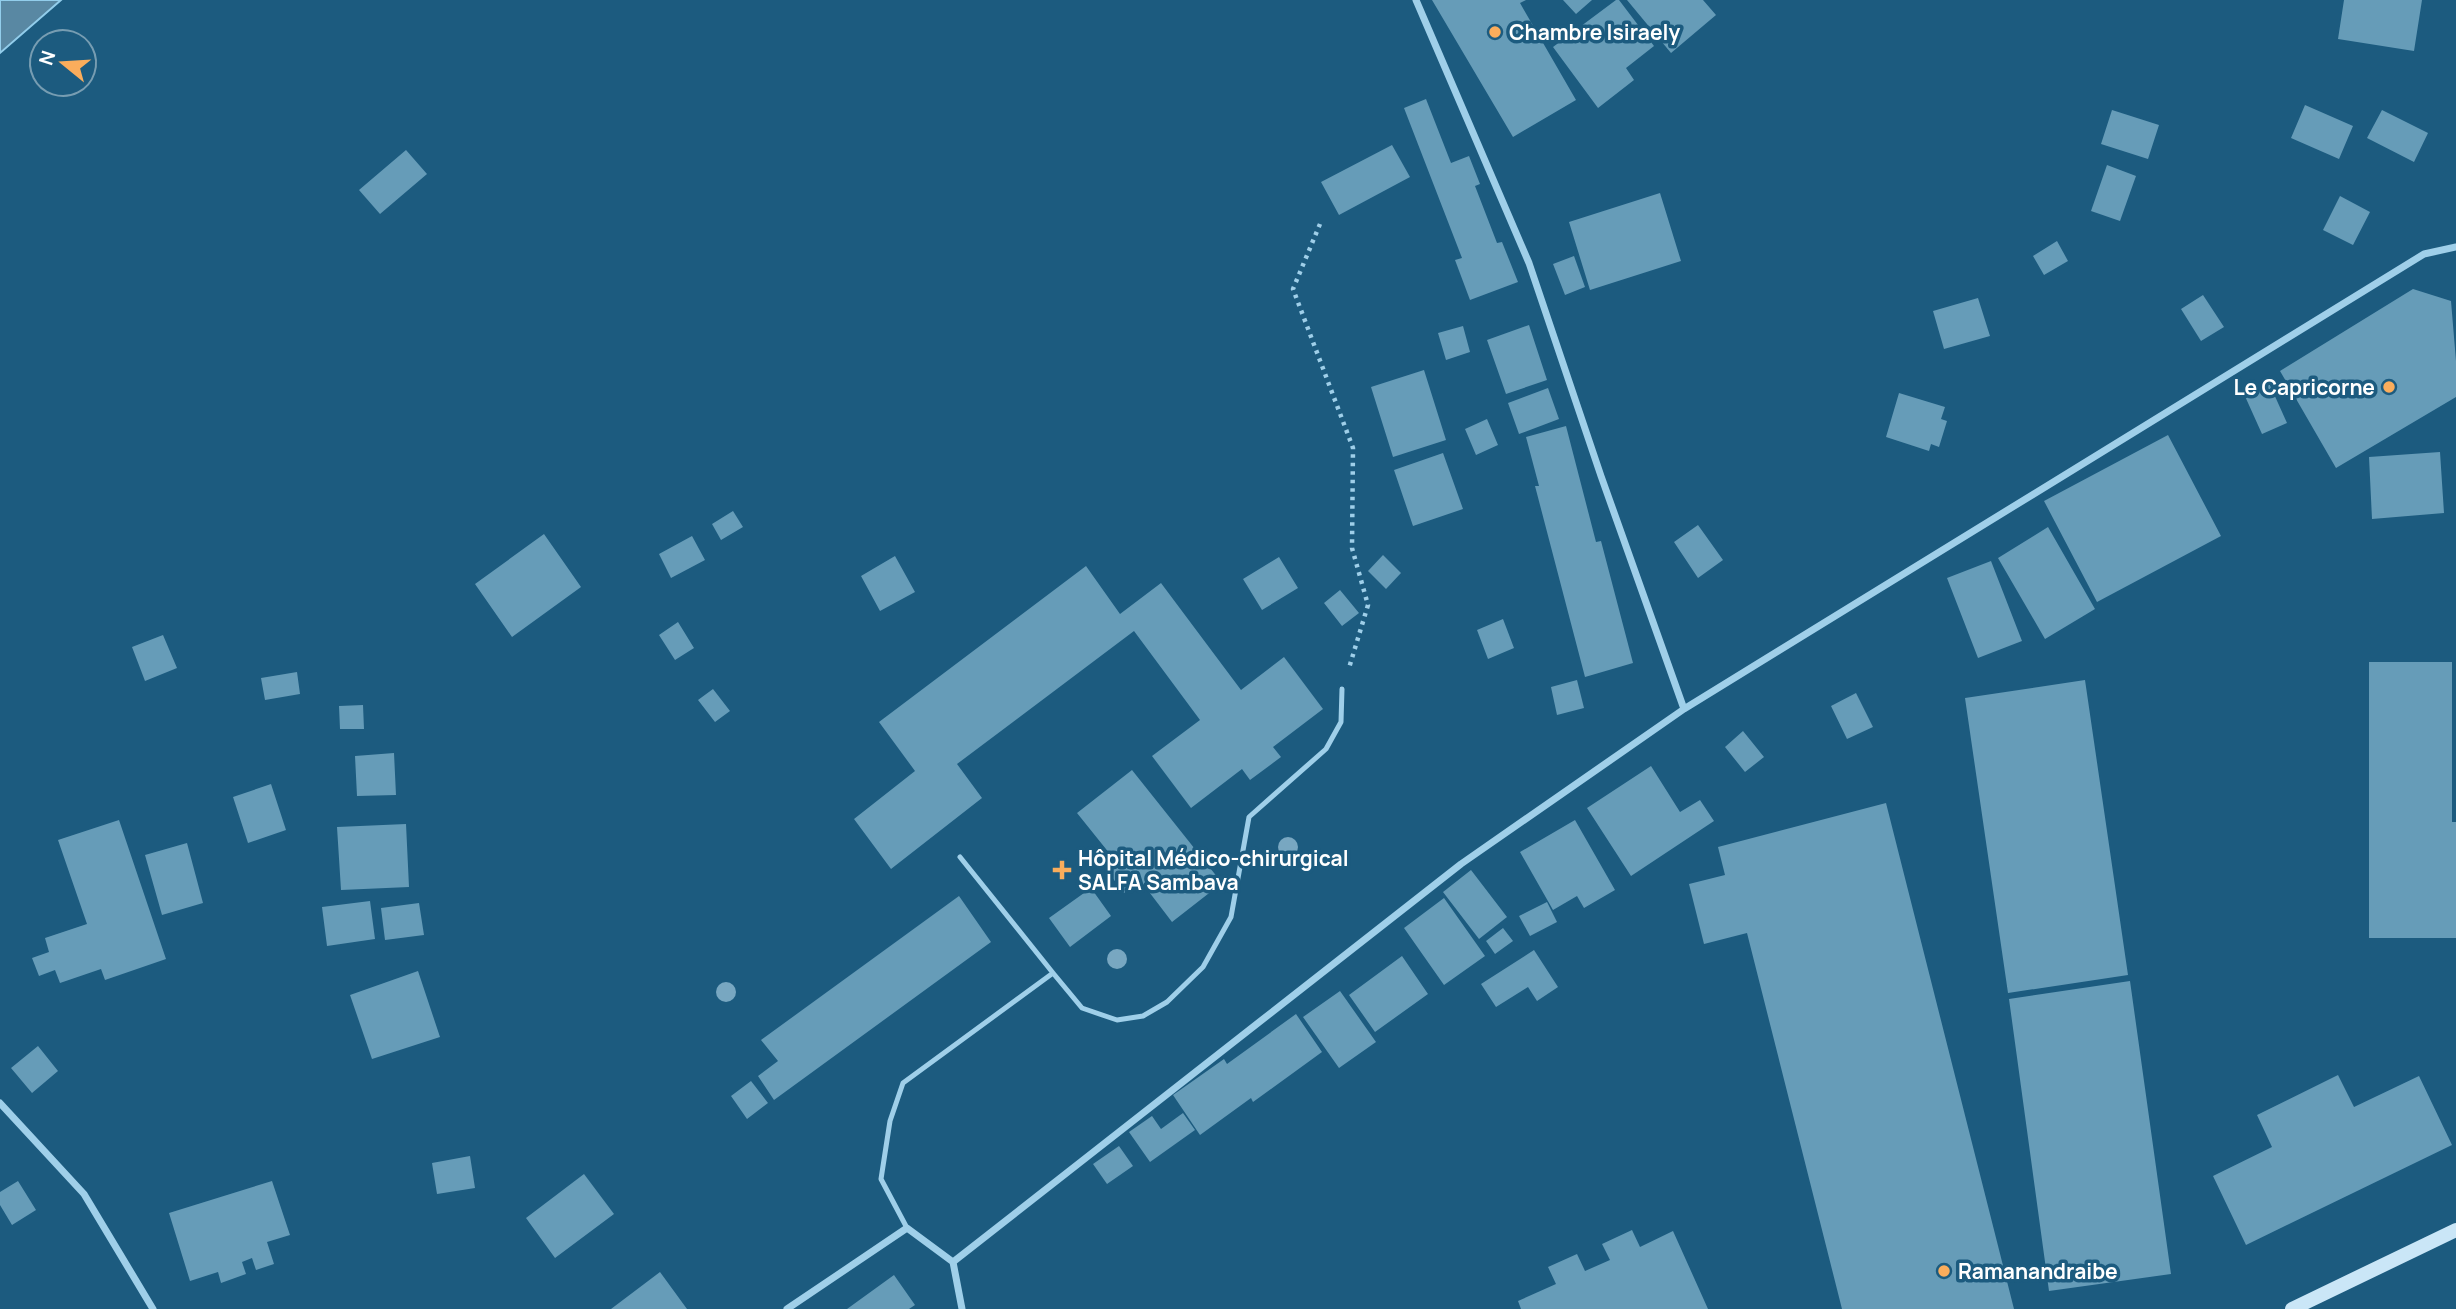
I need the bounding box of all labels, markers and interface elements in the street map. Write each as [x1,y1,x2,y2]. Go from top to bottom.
place label: Chambre Isiraely [1509,18,1680,46]
marker: Chambre Isiraely [1487,24,1503,40]
north arrow [28,28,98,98]
text: N [32,47,61,68]
place label: Le Capricorne [2233,373,2375,401]
marker: Le Capricorne [2381,379,2397,395]
place label: Hôpital Médico-chirurgical SALFA Sambava [1078,844,1349,896]
marker: Hôpital Médico-chirurgical SALFA Sambava [1052,860,1072,880]
place label: Ramanandraibe [1958,1257,2118,1285]
marker: Ramanandraibe [1936,1263,1952,1279]

